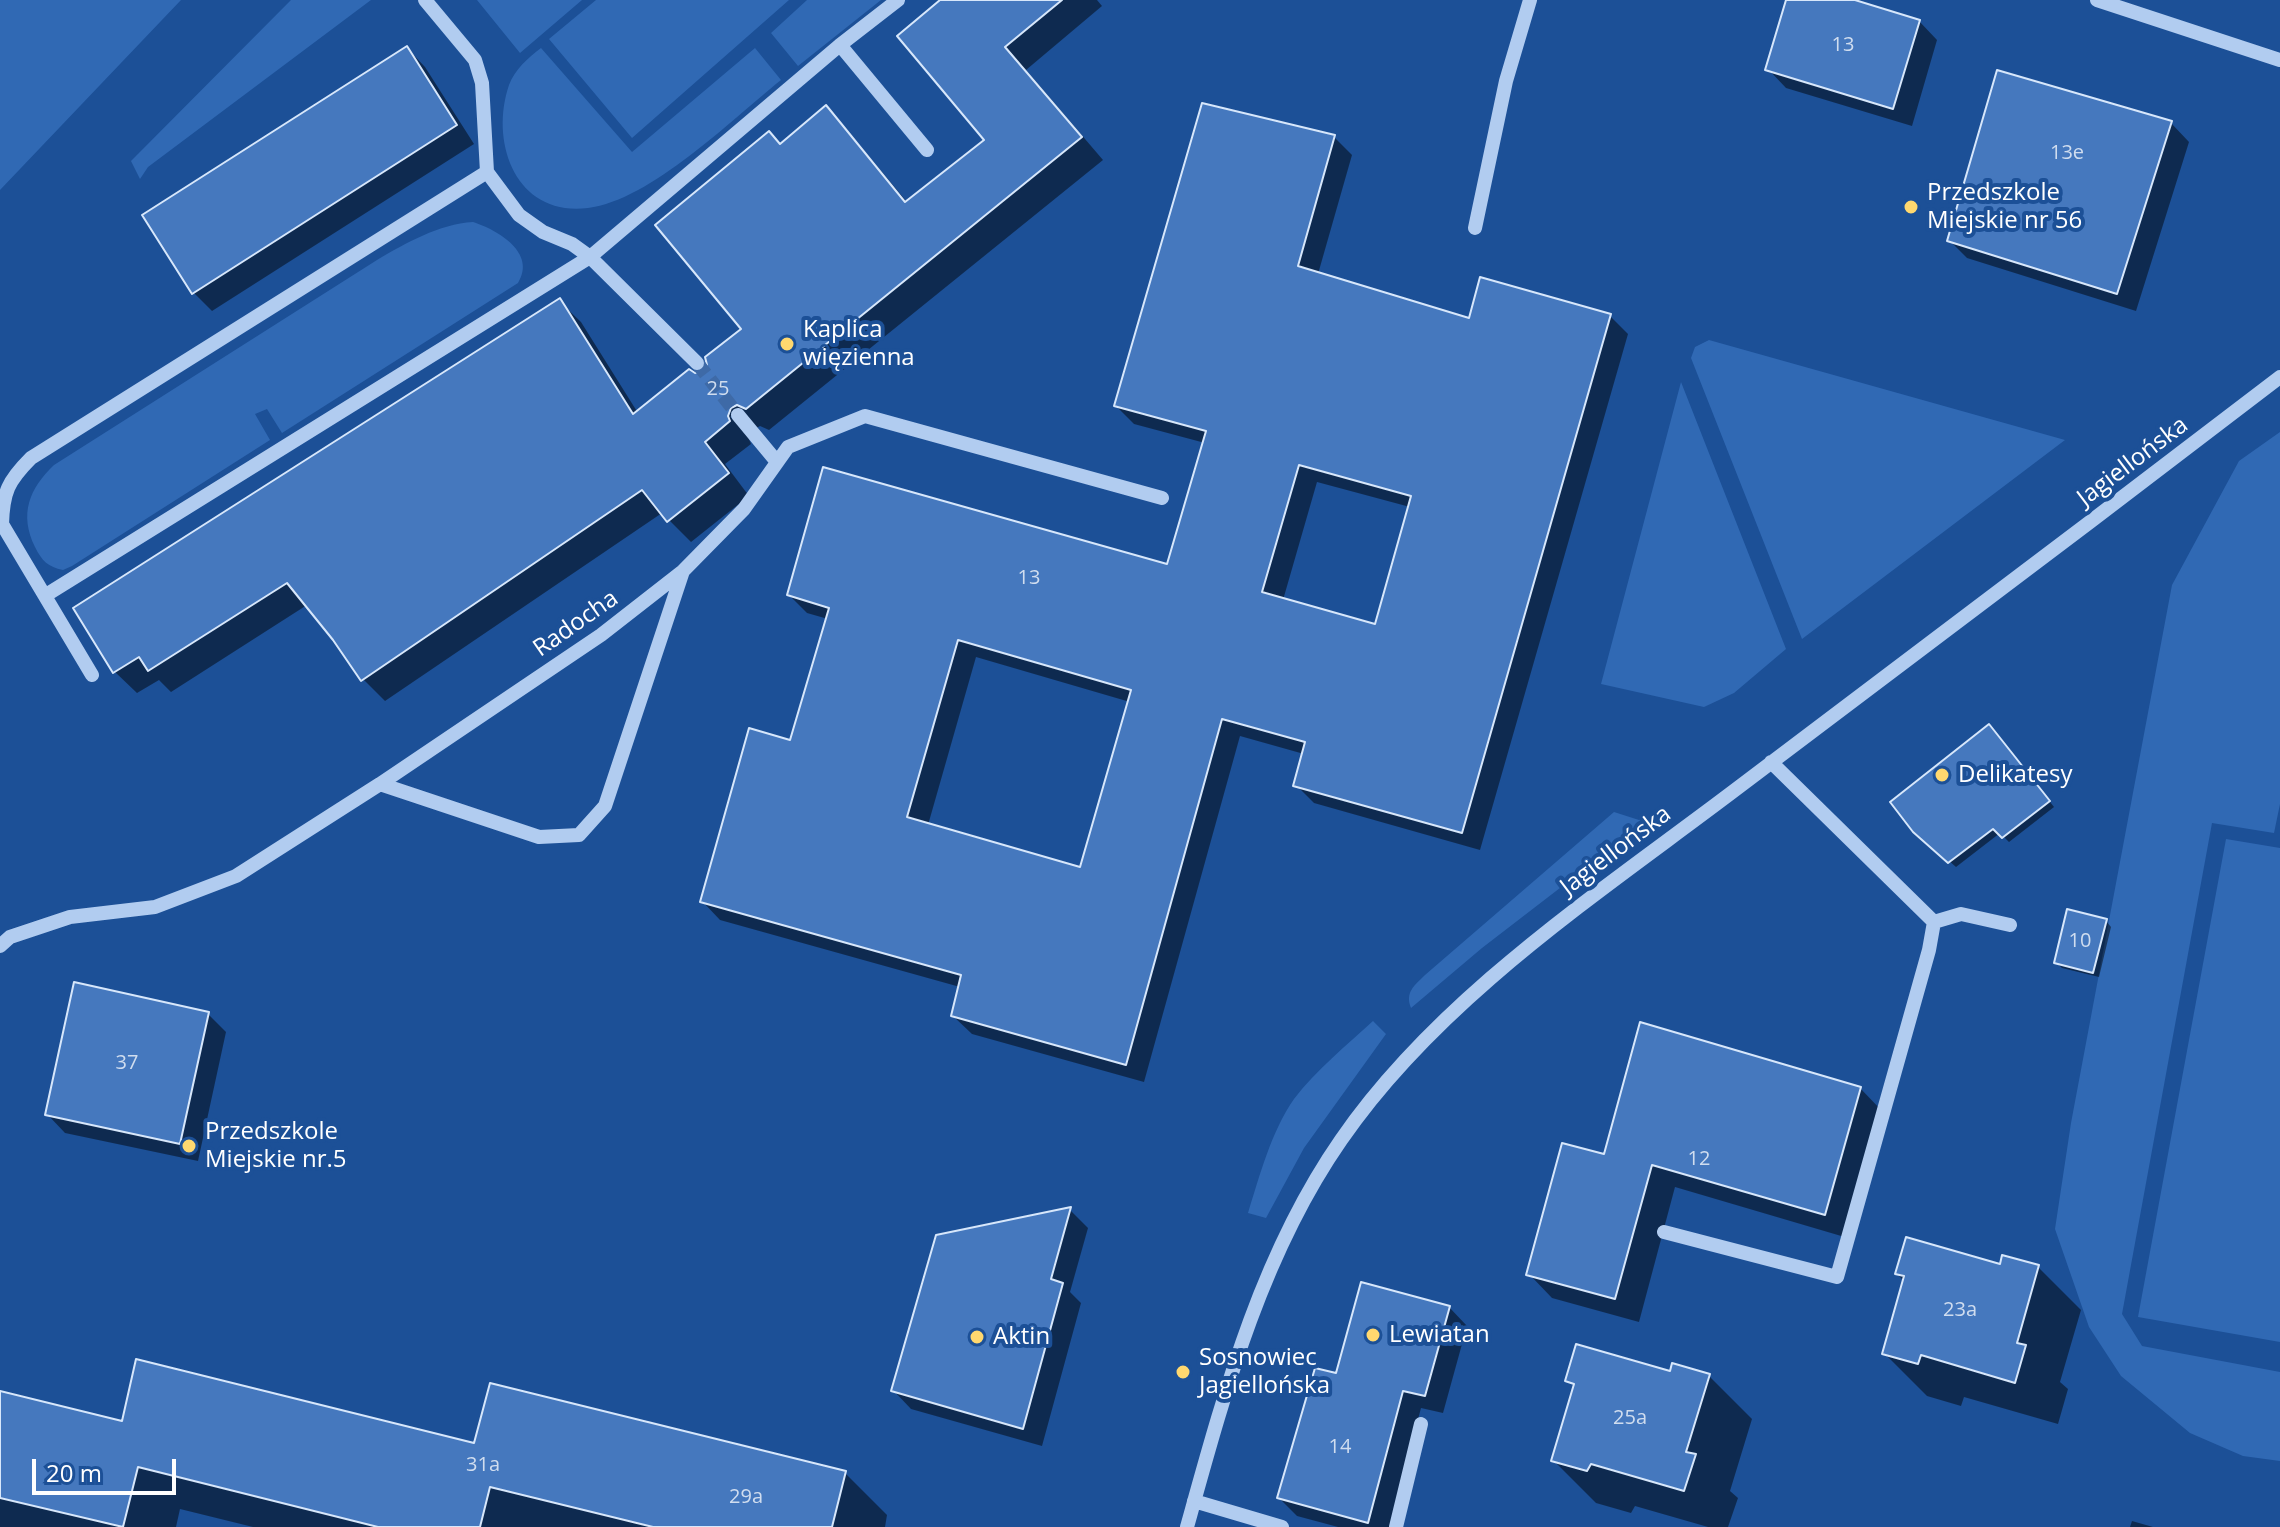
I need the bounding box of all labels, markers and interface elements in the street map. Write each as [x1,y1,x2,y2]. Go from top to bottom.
house number: 13 [1832,33,1854,57]
house number: 13e [2050,141,2084,165]
place label: Przedszkole Miejskie nr 56 [1927,179,2082,235]
marker: Przedszkole Miejskie nr 56 [1902,198,1920,216]
place label: Kaplica więzienna [803,316,915,372]
marker: Kaplica więzienna [778,335,796,353]
house number: 25 [707,377,729,401]
street label: Jagiellońska [2072,411,2194,513]
house number: 13 [1018,566,1040,590]
street label: Radocha [528,584,624,664]
place label: Delikatesy [1958,761,2072,789]
marker: Delikatesy [1933,766,1951,784]
street label: Jagiellońska [1555,800,1677,902]
house number: 10 [2069,929,2091,953]
house number: 37 [116,1051,138,1075]
place label: Przedszkole Miejskie nr.5 [205,1118,347,1174]
marker: Przedszkole Miejskie nr.5 [180,1137,198,1155]
house number: 12 [1688,1147,1710,1171]
house number: 23a [1943,1298,1977,1322]
place label: Lewiatan [1389,1321,1490,1349]
place label: Aktin [993,1323,1050,1351]
marker: Lewiatan [1364,1326,1382,1344]
marker: Aktin [968,1328,986,1346]
place label: Sosnowiec Jagiellońska [1199,1344,1330,1400]
marker: Sosnowiec Jagiellońska [1174,1363,1192,1381]
house number: 25a [1613,1406,1647,1430]
house number: 14 [1329,1435,1351,1459]
scale bar [36,1443,180,1493]
house number: 31a [466,1453,500,1477]
text: 20 m [46,1456,102,1489]
house number: 29a [729,1485,763,1509]

